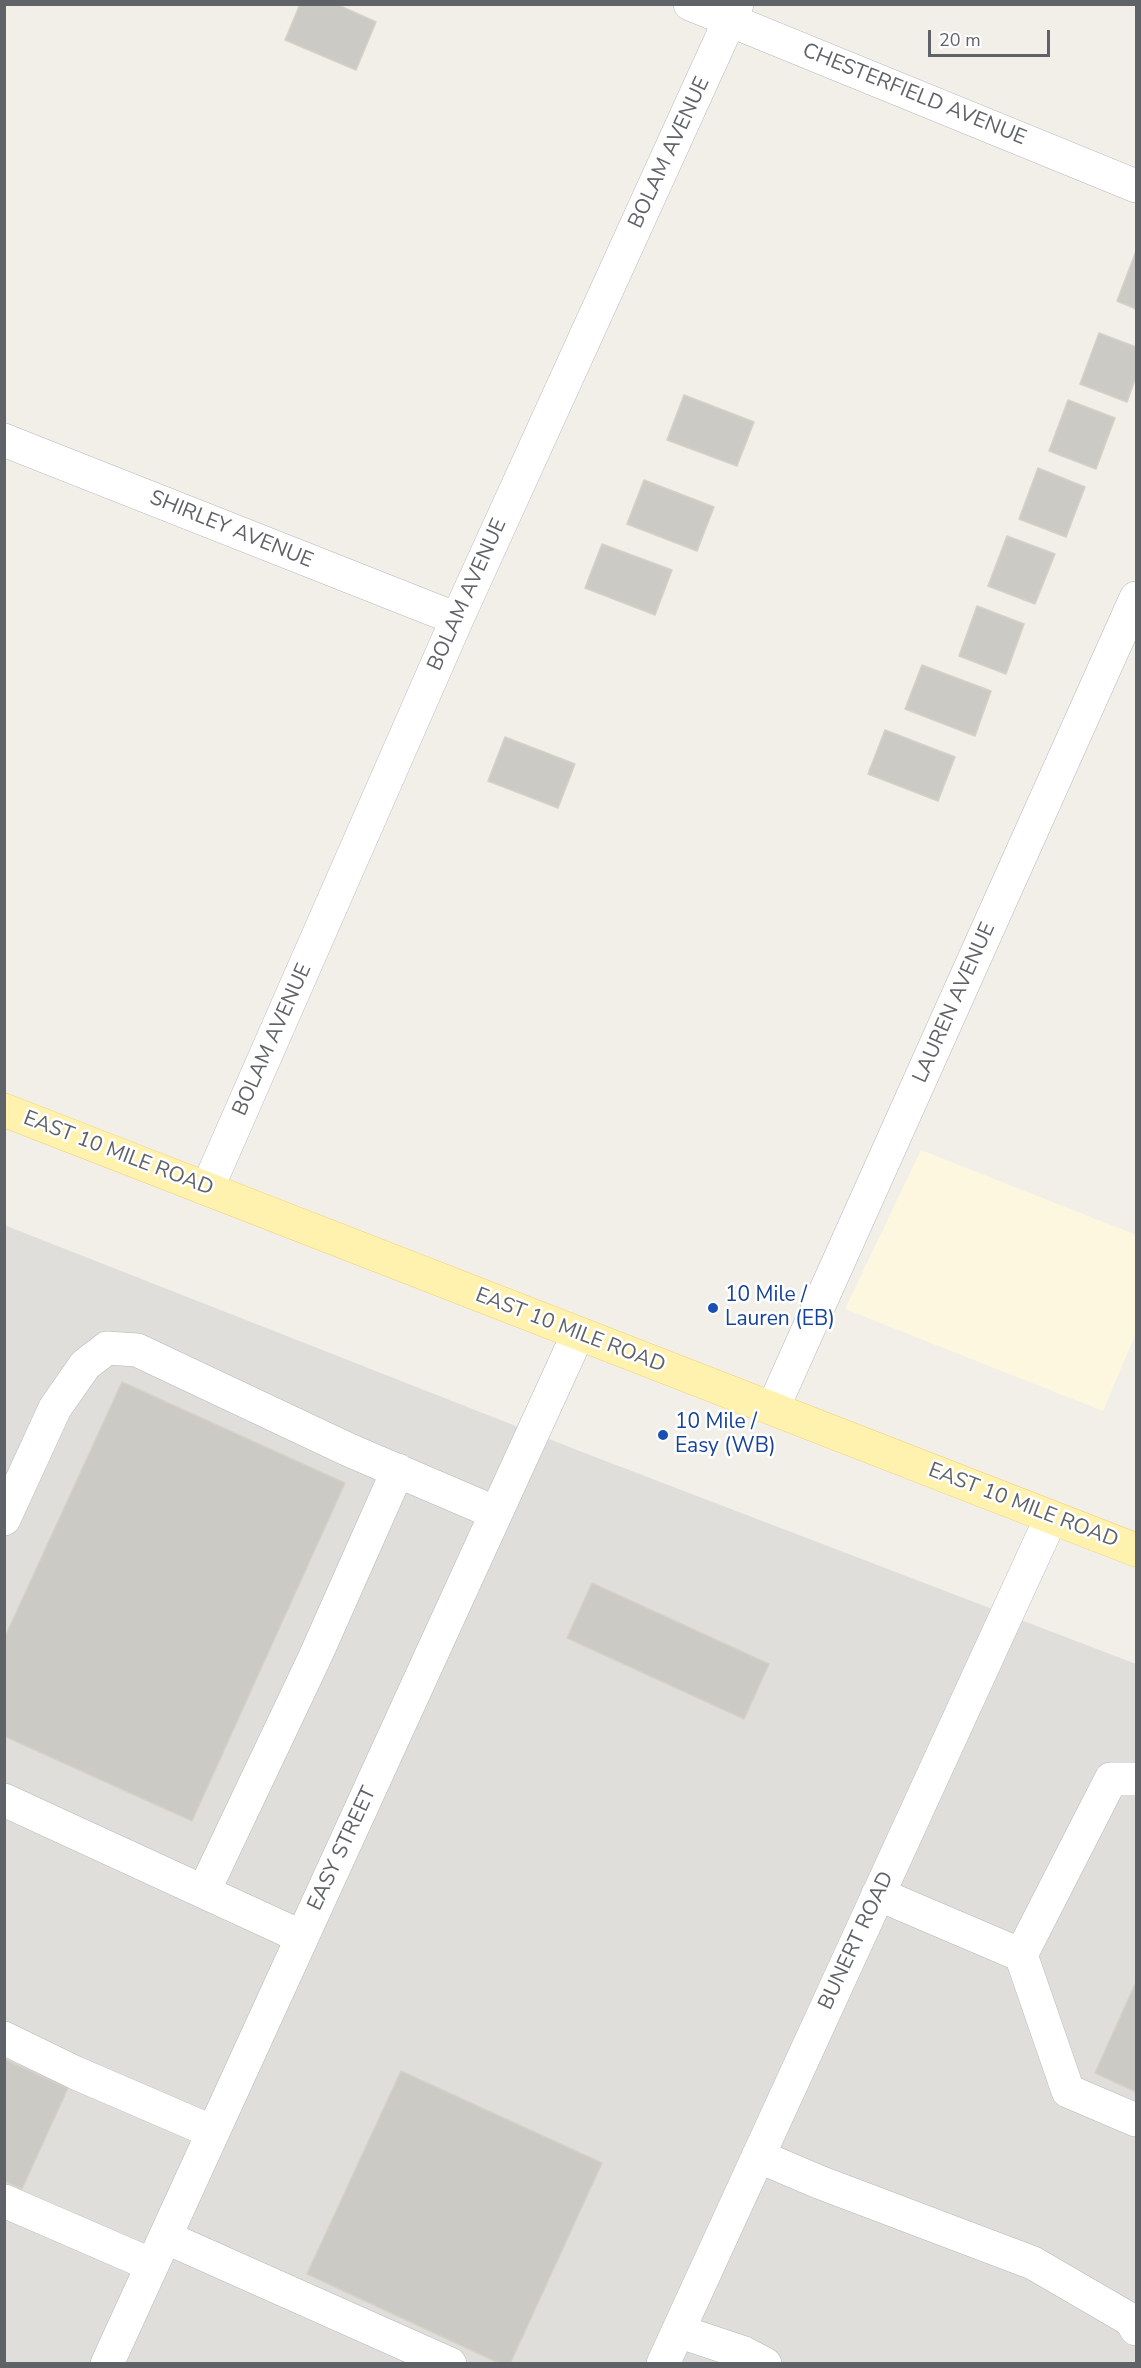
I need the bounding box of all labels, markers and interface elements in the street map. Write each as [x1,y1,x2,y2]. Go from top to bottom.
scale bar [931,18,1052,56]
text: 20 m [939,28,981,52]
street label: CHESTERFIELD AVENUE [798,39,1030,151]
street label: BOLAM AVENUE [624,73,716,233]
street label: SHIRLEY AVENUE [146,486,316,574]
street label: BOLAM AVENUE [423,515,513,675]
street label: LAUREN AVENUE [908,919,1002,1087]
street label: BOLAM AVENUE [228,960,318,1120]
street label: EAST 10 MILE ROAD [19,1106,217,1202]
street label: EAST 10 MILE ROAD [471,1283,669,1379]
place label: 10 Mile / Lauren (EB) [725,1283,835,1333]
marker: 10 Mile / Lauren (EB) [706,1301,720,1315]
place label: 10 Mile / Easy (WB) [675,1410,776,1460]
marker: 10 Mile / Easy (WB) [656,1428,670,1442]
street label: EAST 10 MILE ROAD [924,1458,1122,1554]
street label: EASY STREET [303,1783,383,1915]
street label: BUNERT ROAD [814,1868,900,2014]

